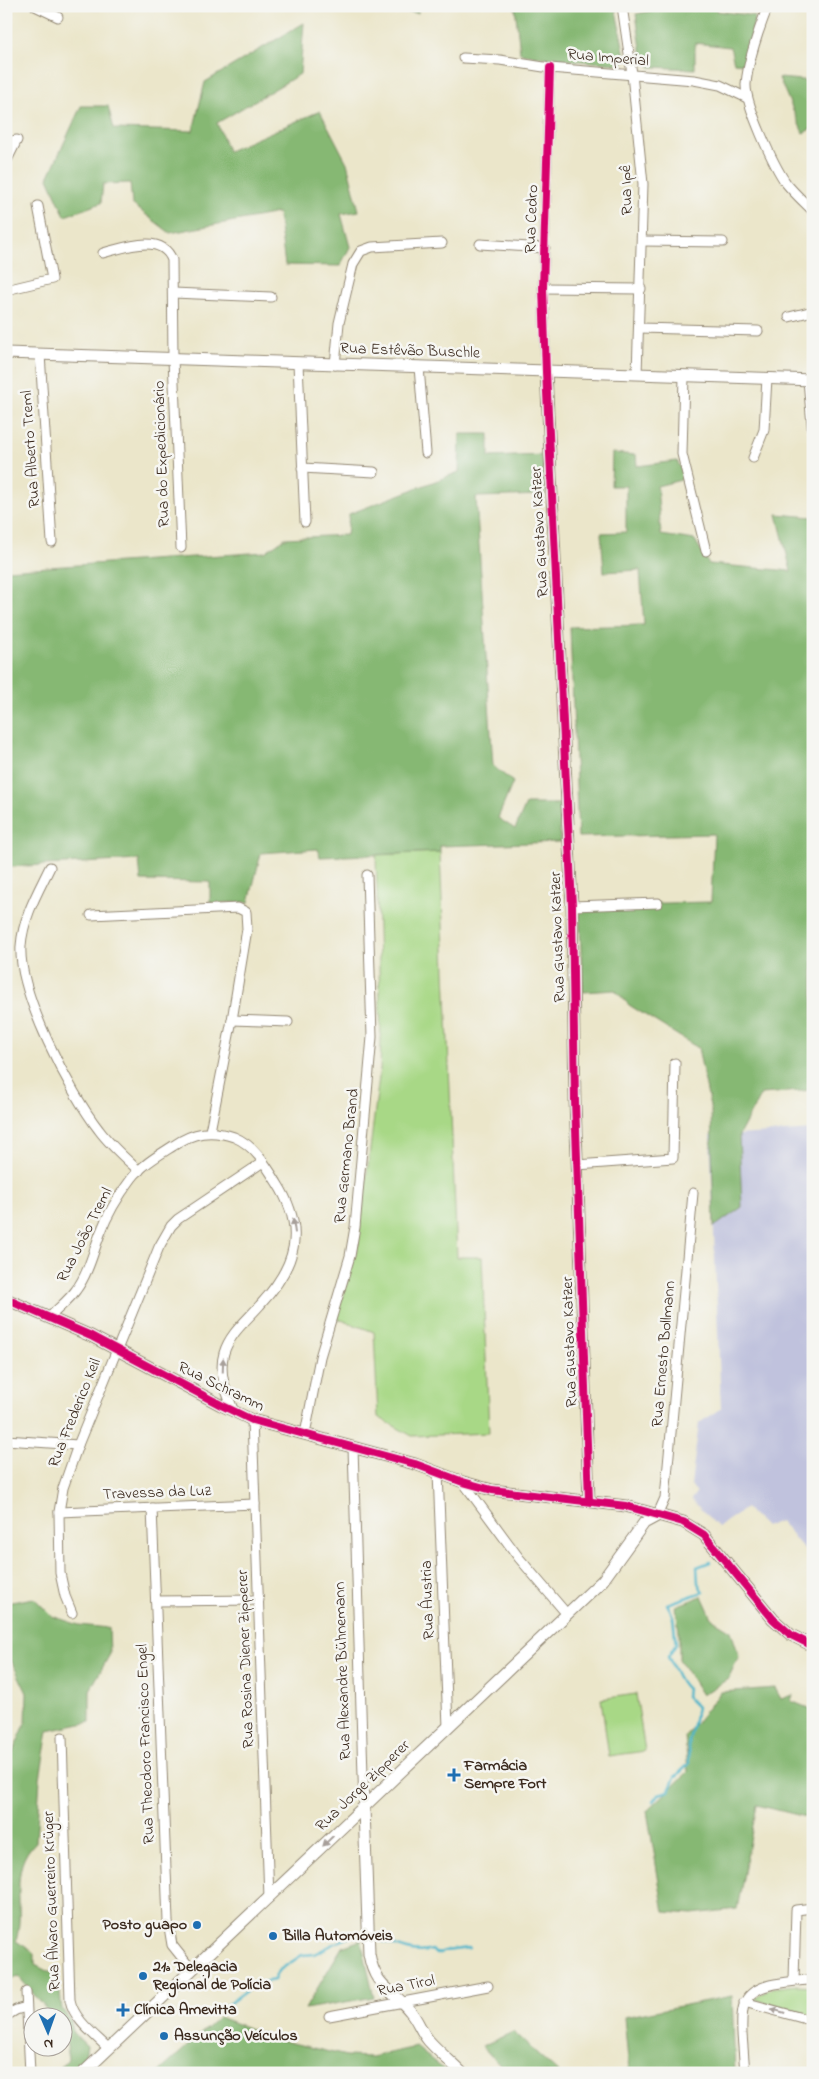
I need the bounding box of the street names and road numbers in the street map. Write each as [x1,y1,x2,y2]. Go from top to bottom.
street label: Rua Imperial [566,42,650,74]
street label: Rua Ipê [614,164,640,216]
street label: Rua Cedro [519,184,545,254]
street label: Rua Estêvão Buschle [340,337,481,365]
street label: Rua do Expedicionário [147,380,177,528]
street label: Rua Alberto Treml [15,389,47,509]
street label: Rua Gustavo Katzer [525,466,555,598]
street label: Rua Gustavo Katzer [544,871,572,1003]
street label: Rua Germano Brand [328,1087,366,1225]
street label: Rua João Treml [51,1183,119,1287]
street label: Rua Gustavo Katzer [556,1276,584,1408]
street label: Rua Ernesto Bollmann [646,1280,682,1428]
street label: Rua Frederico Keil [42,1355,108,1471]
street label: Rua Schramm [173,1356,269,1418]
street label: Travessa da Luz [102,1479,212,1507]
street label: Rua Áustria [415,1560,441,1640]
street label: Rua Rosina Diener Zipperer [231,1569,261,1749]
street label: Rua Alexandre Bühnemann [328,1581,358,1761]
street label: Rua Theodoro Francisco Engel [131,1643,161,1844]
street label: Rua Jorge Zipperer [310,1734,416,1838]
street label: Rua Álvaro Guerreiro Krüger [37,1811,67,1991]
street label: Rua Tirol [375,1969,437,2003]

